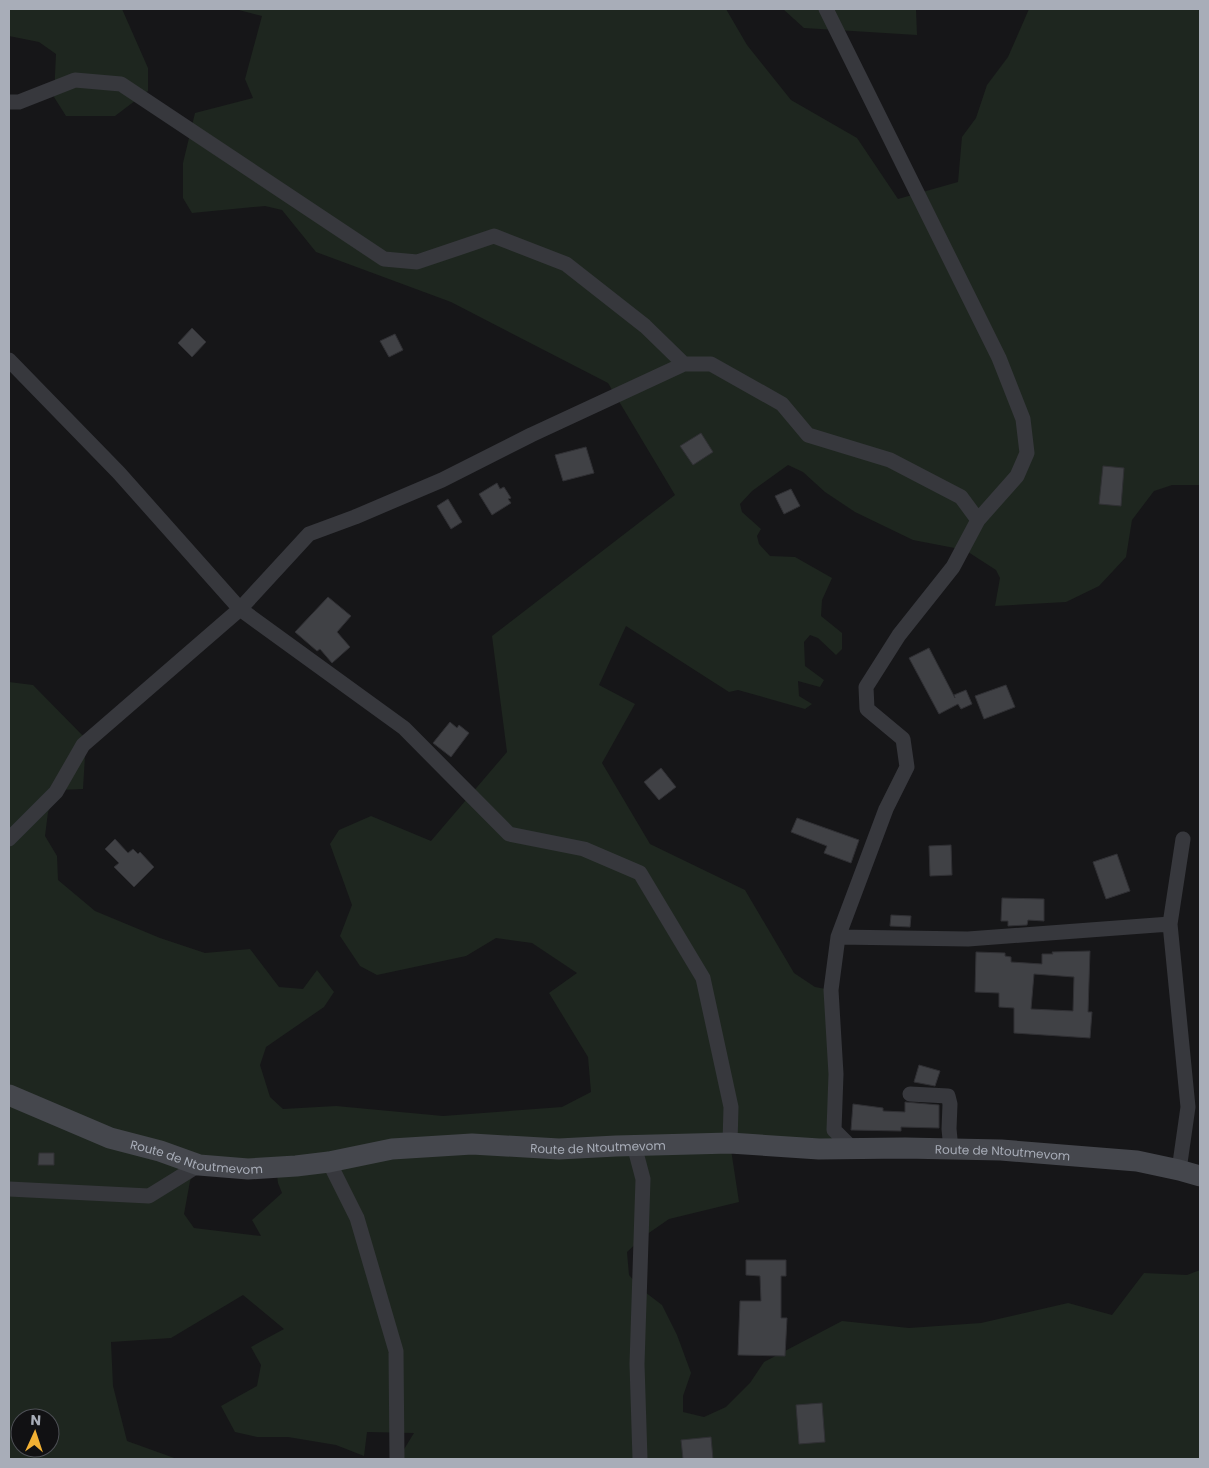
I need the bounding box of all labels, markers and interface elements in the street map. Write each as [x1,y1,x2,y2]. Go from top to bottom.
street label: Route de Ntoutmevom [129,1135,263,1178]
street label: Route de Ntoutmevom [530,1136,666,1158]
street label: Route de Ntoutmevom [935,1140,1071,1164]
north arrow [10,1408,60,1458]
text: N [30,1410,41,1430]

